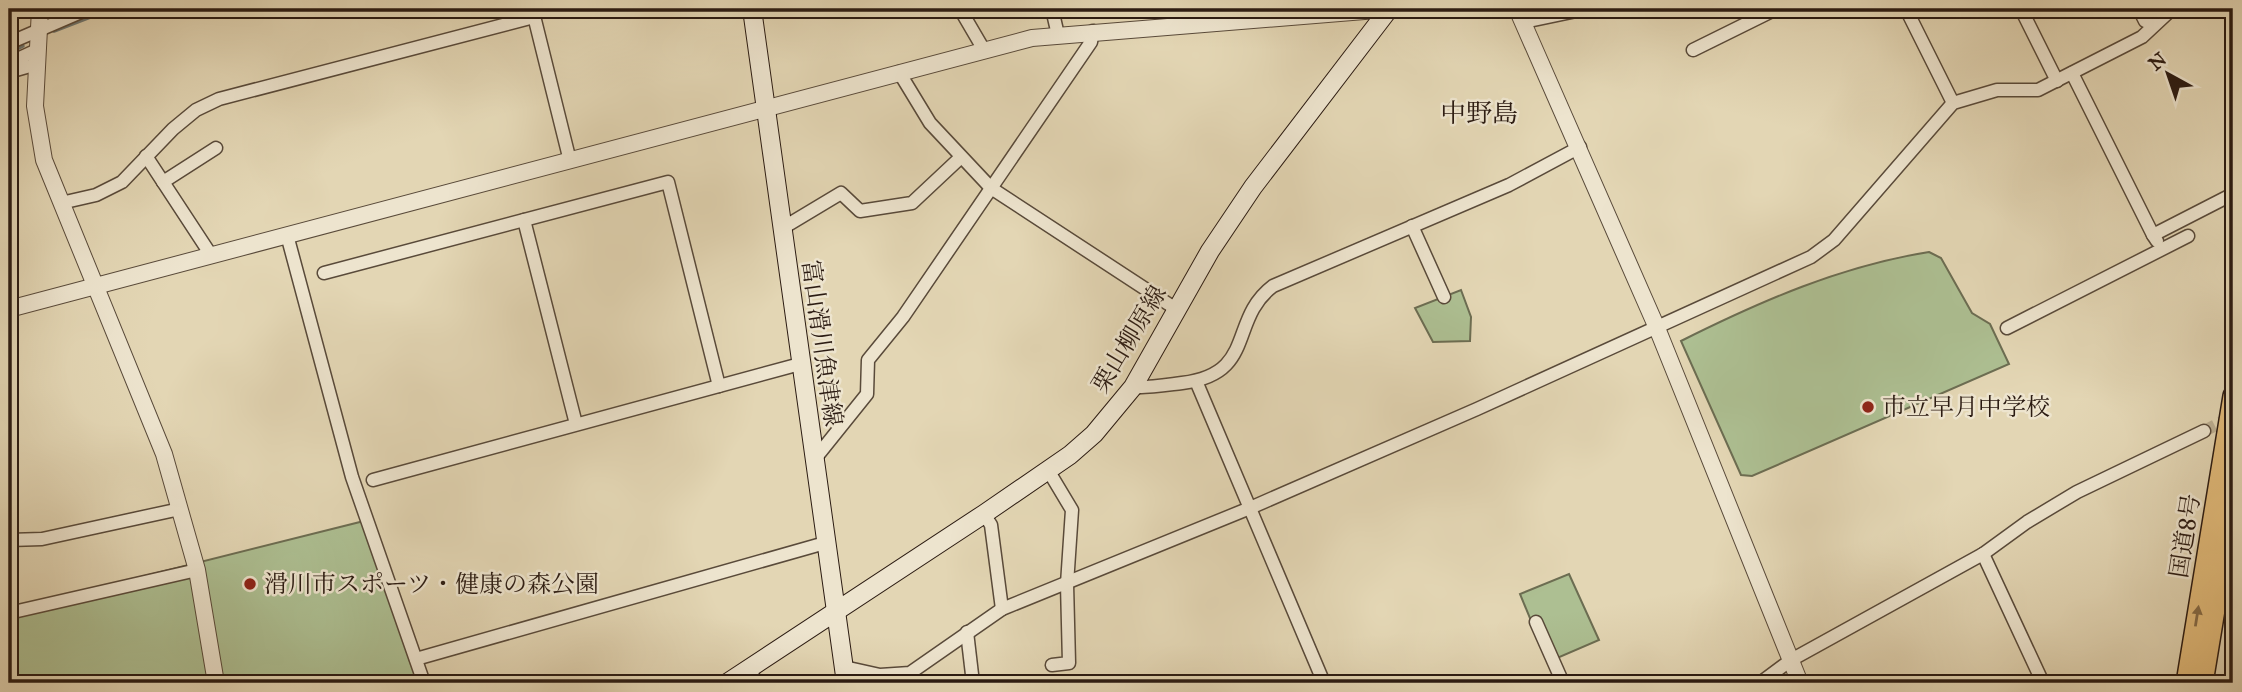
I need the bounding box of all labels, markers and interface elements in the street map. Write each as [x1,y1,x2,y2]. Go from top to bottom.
north arrow [2134,38,2204,108]
text: N [2144,47,2171,75]
district label: 中野島 [1440,97,1518,129]
street label: 富山滑川魚津線 [795,258,849,428]
street label: 栗山柳原線 [1085,280,1173,398]
place label: 市立早月中学校 [1882,392,2050,422]
marker: 市立早月中学校 [1860,399,1876,415]
street label: 国道8号 [2164,492,2206,580]
place label: 滑川市スポーツ・健康の森公園 [264,569,599,599]
marker: 滑川市スポーツ・健康の森公園 [242,576,258,592]
one-way arrow [2192,605,2203,627]

